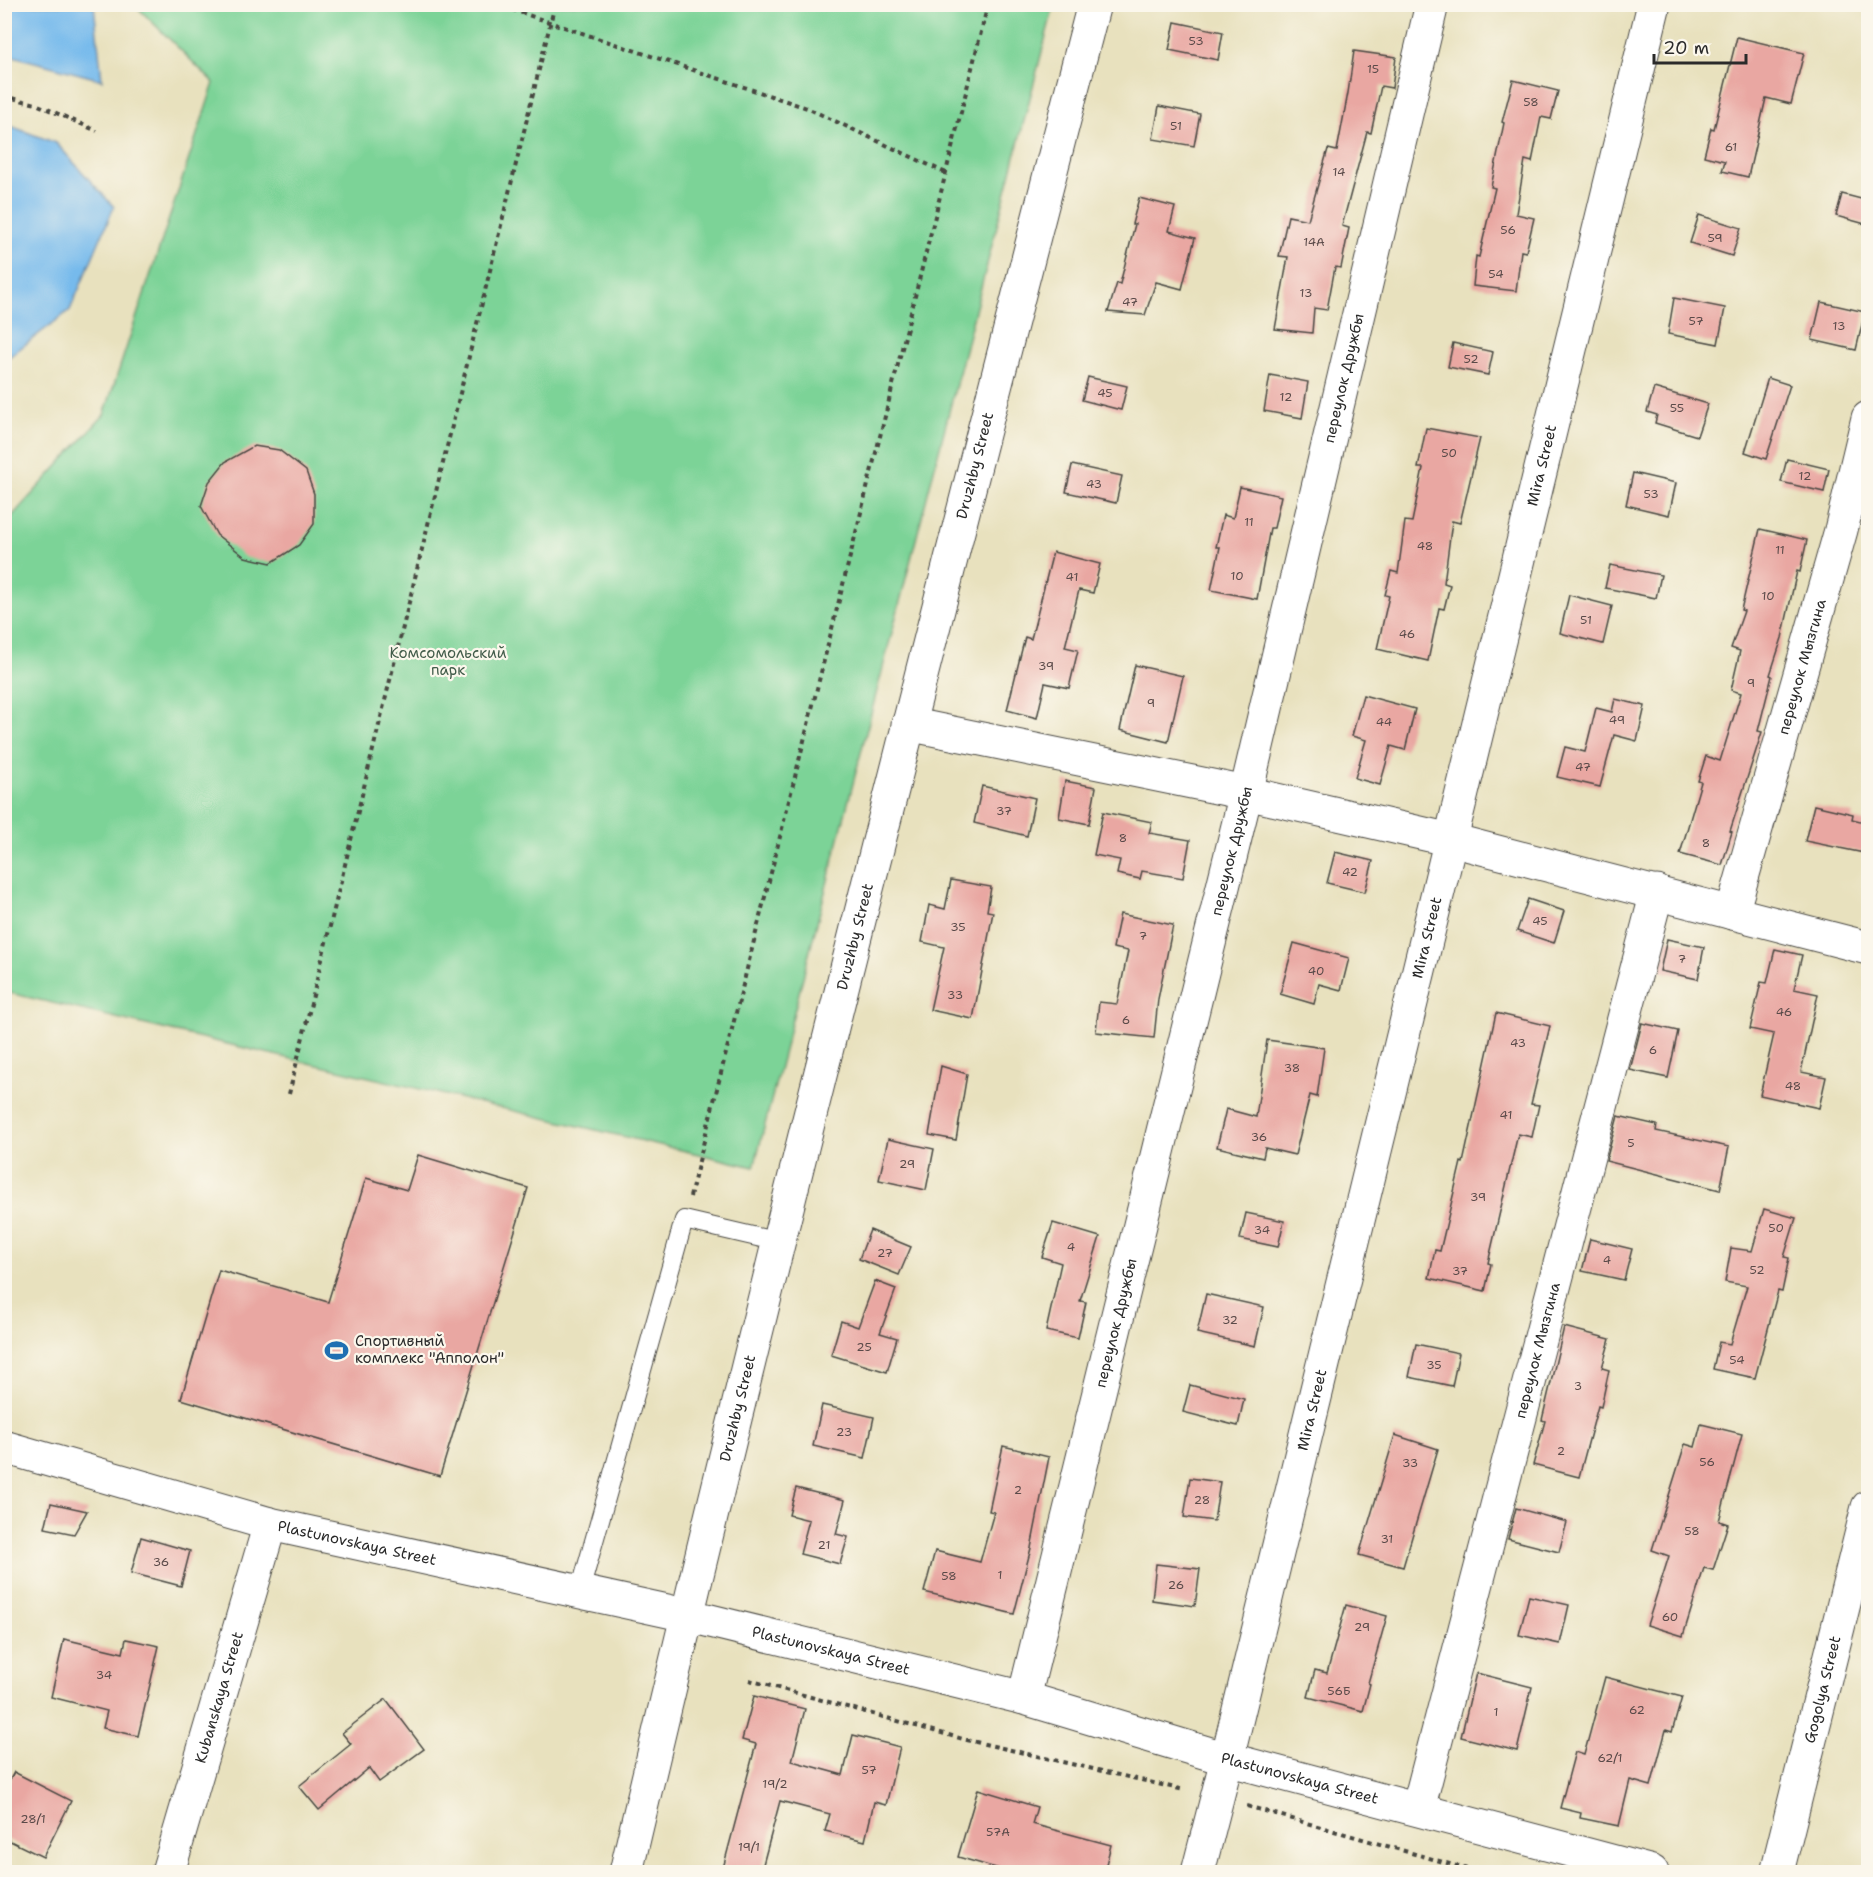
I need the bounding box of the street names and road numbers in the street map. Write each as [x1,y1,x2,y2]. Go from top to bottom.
street label: переулок Дружбы [1319,311,1369,445]
street label: Druzhby Street [952,410,998,521]
street label: Mira Street [1522,423,1561,508]
street label: переулок Мызгина [1773,596,1831,737]
street label: переулок Дружбы [1206,784,1257,918]
street label: Druzhby Street [832,881,878,992]
street label: Mira Street [1407,895,1446,980]
street label: переулок Дружбы [1090,1256,1141,1390]
street label: переулок Мызгина [1510,1279,1565,1421]
street label: Druzhby Street [715,1353,760,1464]
street label: Mira Street [1292,1367,1331,1453]
street label: Plastunovskaya Street [276,1516,438,1570]
street label: Plastunovskaya Street [750,1622,912,1680]
street label: Kubanskaya Street [190,1629,248,1766]
street label: Gogolya Street [1799,1634,1845,1745]
street label: Plastunovskaya Street [1219,1748,1381,1809]

